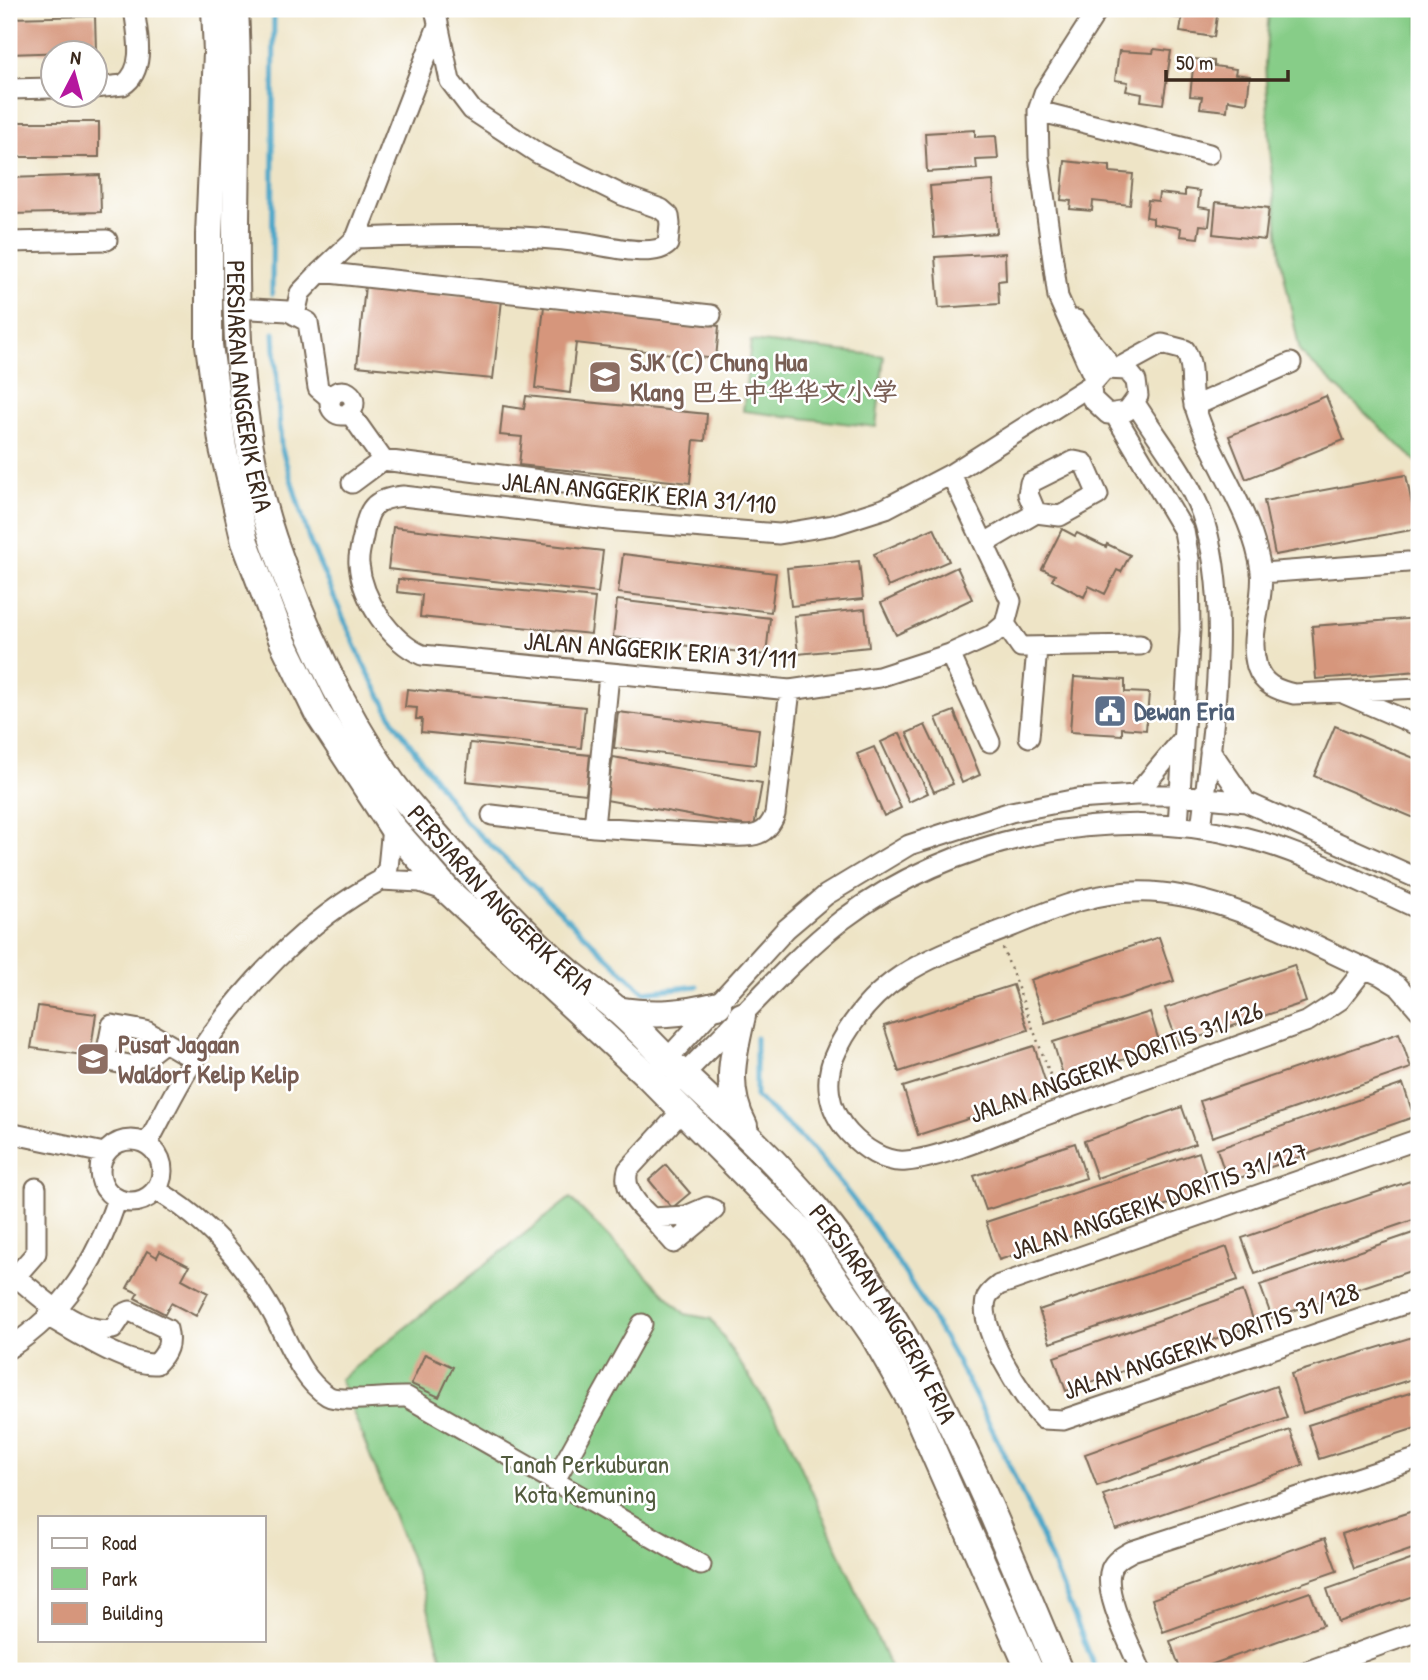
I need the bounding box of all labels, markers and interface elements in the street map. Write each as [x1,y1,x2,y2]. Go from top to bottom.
north arrow [38,38,108,108]
scale bar [1166,38,1288,82]
text: N [69,44,82,71]
text: 50 m [1176,48,1213,77]
street label: PERSIARAN ANGGERIK ERIA [219,260,282,516]
place label: SJK (C) Chung Hua Klang 巴生中华华文小学 [630,344,898,410]
school or university icon: SJK (C) Chung Hua Klang 巴生中华华文小学 [586,358,624,396]
street label: JALAN ANGGERIK ERIA 31/110 [500,463,778,522]
street label: JALAN ANGGERIK ERIA 31/111 [522,623,798,676]
public building icon: Dewan Eria [1091,692,1129,730]
place label: Dewan Eria [1134,693,1235,728]
street label: PERSIARAN ANGGERIK ERIA [400,797,602,1003]
street label: JALAN ANGGERIK DORITIS 31/126 [964,992,1267,1131]
place label: Pusat Jagaan Waldorf Kelip Kelip [118,1026,300,1092]
school or university icon: Pusat Jagaan Waldorf Kelip Kelip [74,1040,112,1078]
street label: JALAN ANGGERIK DORITIS 31/127 [1005,1133,1312,1268]
street label: PERSIARAN ANGGERIK ERIA [802,1196,966,1429]
street label: JALAN ANGGERIK DORITIS 31/128 [1058,1273,1363,1408]
park label: Tanah Perkuburan Kota Kemuning [501,1446,669,1511]
legend [38,1516,266,1642]
text: Road [102,1528,136,1557]
text: Park [102,1564,137,1593]
text: Building [102,1598,163,1627]

